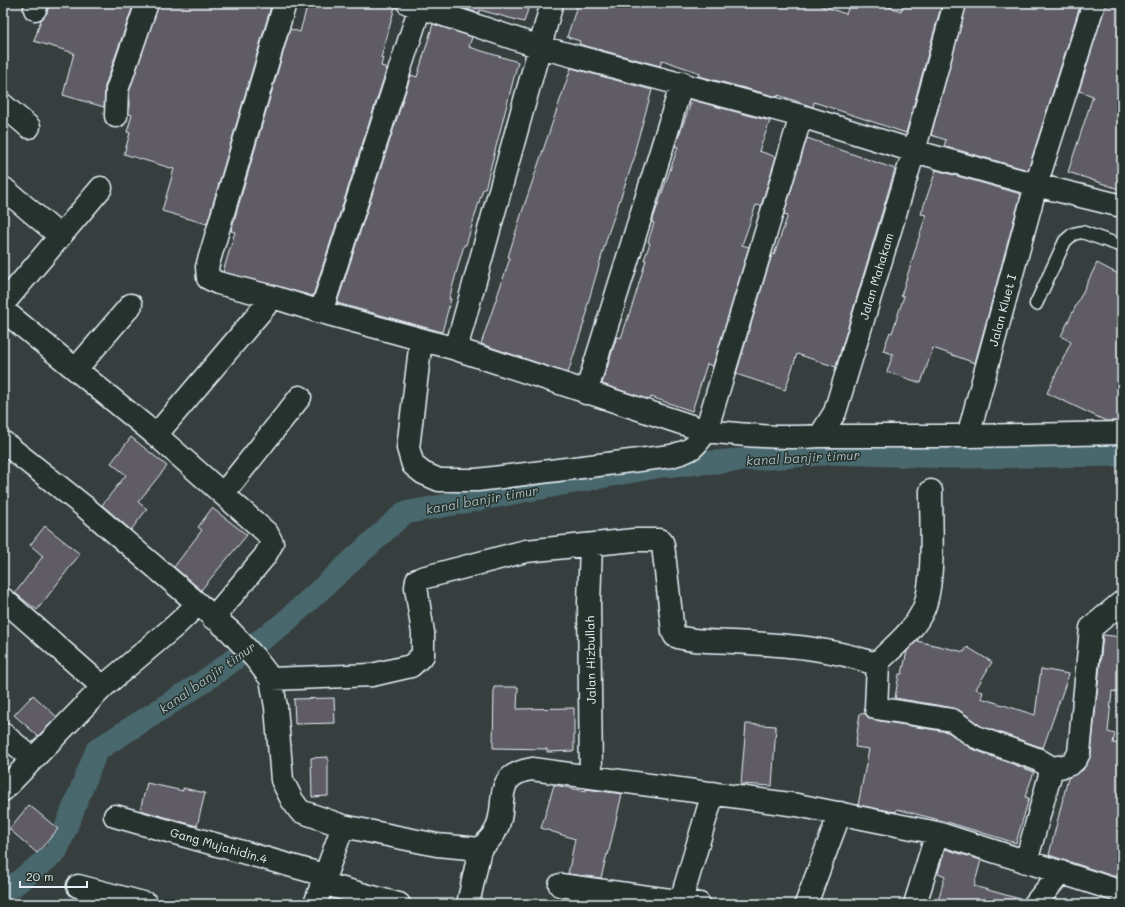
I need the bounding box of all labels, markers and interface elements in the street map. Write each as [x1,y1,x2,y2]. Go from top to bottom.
street label: Jalan Mahakam [855,231,897,321]
street label: Jalan Kluet I [985,272,1019,348]
water label: kanal banjir timur [746,446,861,468]
water label: kanal banjir timur [424,481,540,517]
street label: Jalan Hizbullah [581,615,599,704]
water label: kanal banjir timur [155,637,259,717]
street label: Gang Mujahidin.4 [169,823,269,867]
scale bar [20,863,87,889]
text: 20 m [26,868,54,884]

